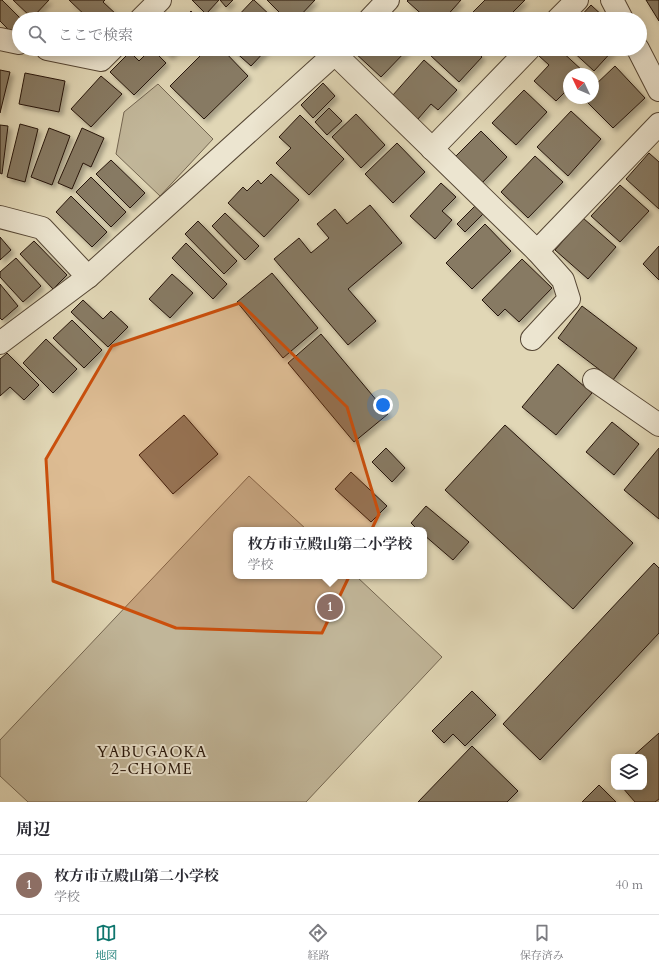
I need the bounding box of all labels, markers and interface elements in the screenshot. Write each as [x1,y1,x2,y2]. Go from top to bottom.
search box [12,12,647,56]
icon: search [26,23,48,45]
text: ここで検索 [58,25,133,45]
north arrow [563,68,599,104]
your location [373,395,393,415]
popup [233,527,427,579]
text: 枚方市立殿山第二小学校 [247,534,413,554]
text: 学校 [247,556,274,574]
pin: 1 [317,592,343,622]
district label: YABUGAOKA 2-CHOME [97,742,207,779]
map controls [611,754,647,790]
button: layers [611,754,647,790]
text: 周辺 [16,818,50,841]
text: 枚方市立殿山第二小学校 [54,866,219,886]
text: 1 [26,876,32,894]
text: 40 m [615,876,643,894]
text: 学校 [54,888,80,906]
tab: 地図 [95,922,117,963]
tab: 経路 [307,922,329,963]
tab: 保存済み [520,922,564,963]

